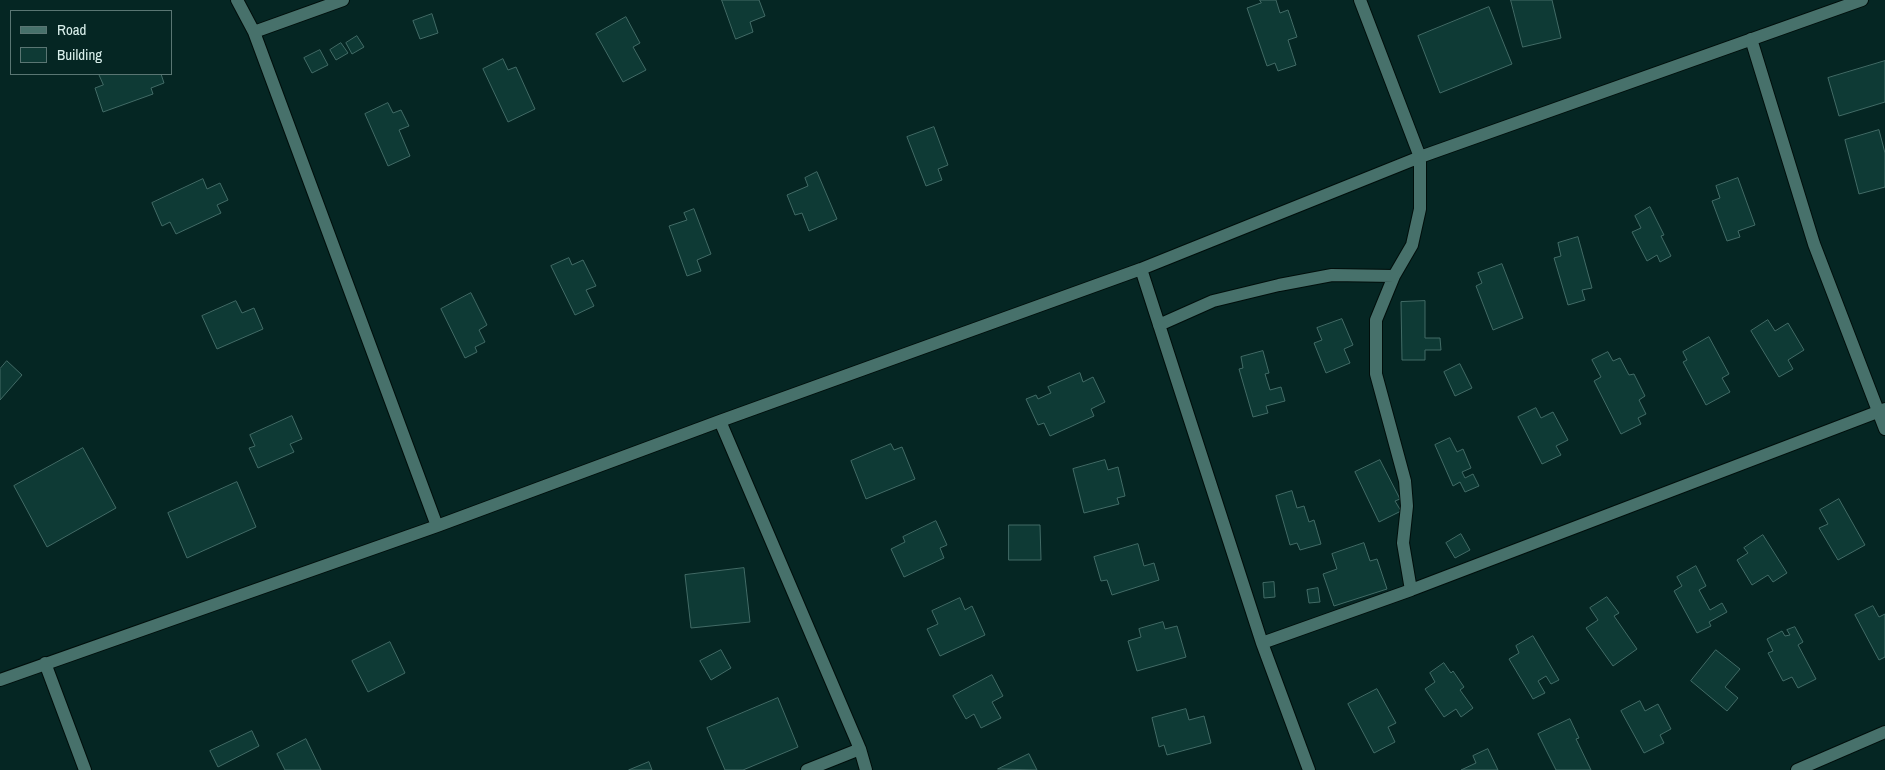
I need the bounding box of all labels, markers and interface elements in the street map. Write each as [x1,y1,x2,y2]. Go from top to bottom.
legend [10,10,172,75]
text: Road [57,19,86,40]
text: Building [57,44,102,65]

